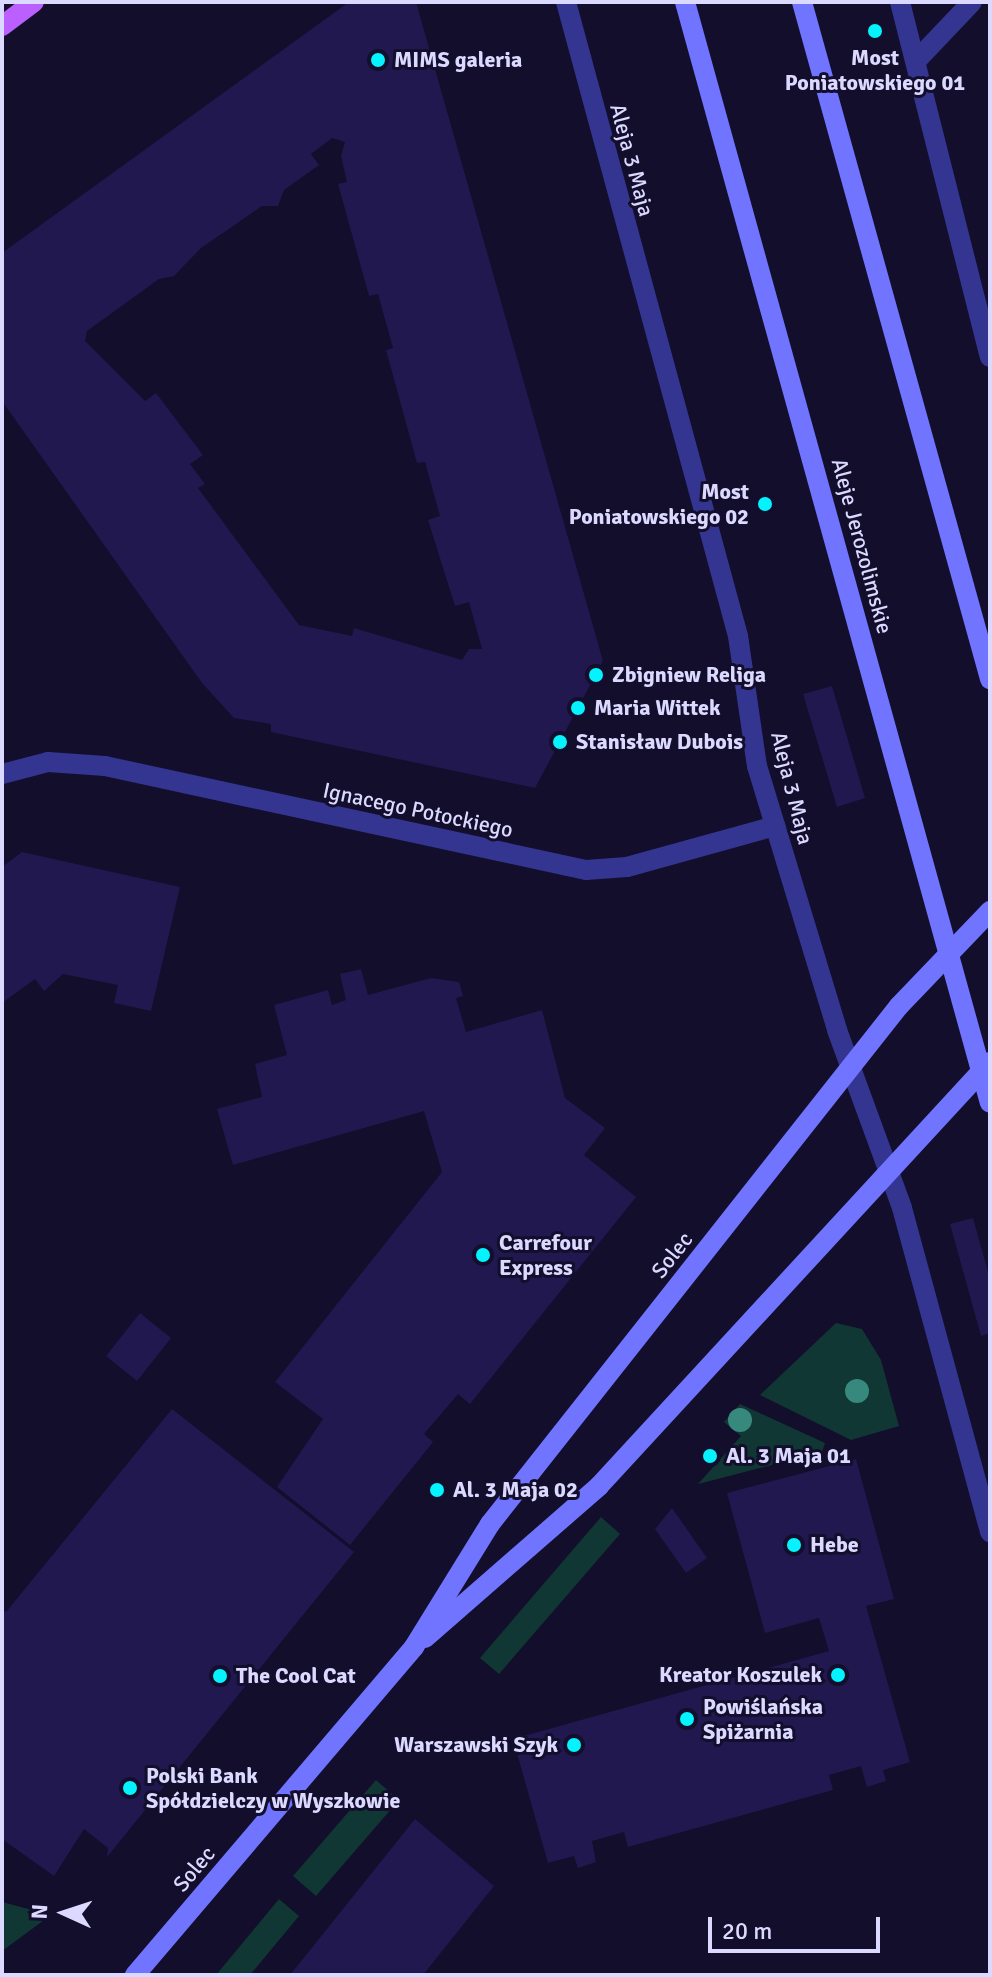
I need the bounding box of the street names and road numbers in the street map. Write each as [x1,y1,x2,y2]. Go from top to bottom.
street label: Aleja 3 Maja [604,101,660,219]
street label: Aleje Jerozolimskie [826,455,898,637]
street label: Aleja 3 Maja [765,729,819,847]
street label: Ignacego Potockiego [321,777,515,843]
street label: Solec [646,1227,698,1283]
street label: Solec [167,1841,221,1897]

